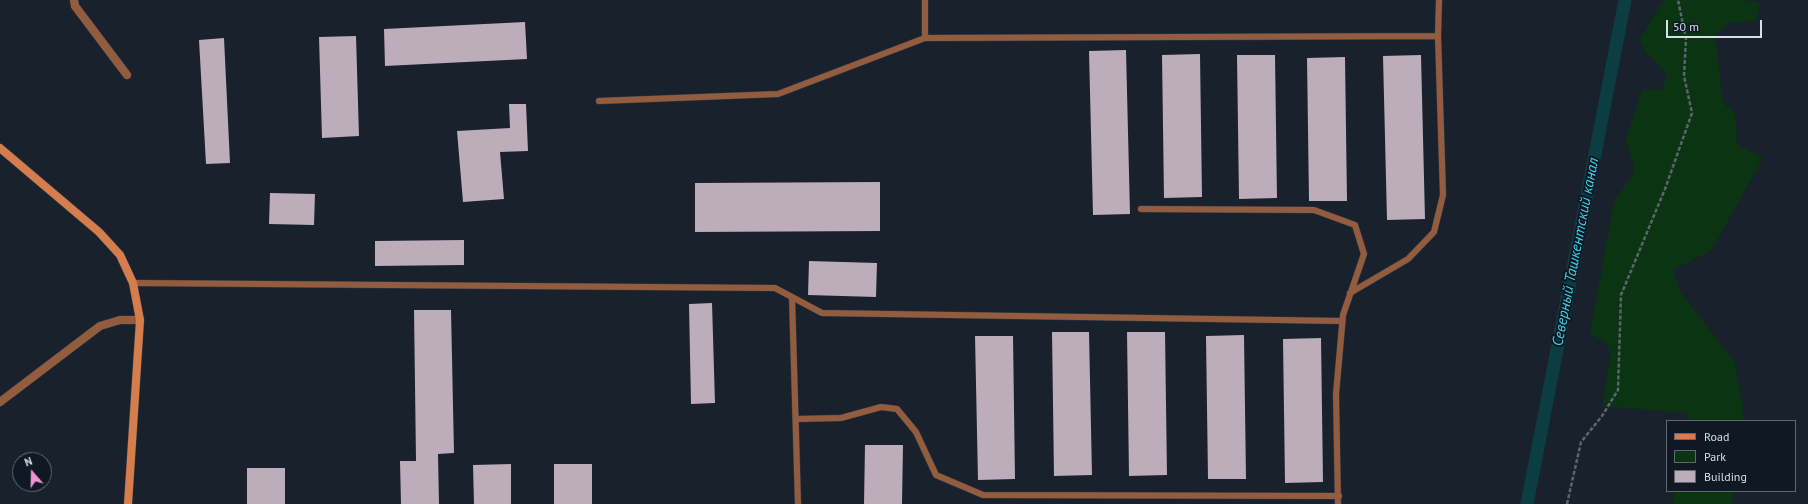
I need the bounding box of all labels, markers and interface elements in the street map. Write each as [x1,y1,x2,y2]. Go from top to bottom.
scale bar [1668,12,1764,38]
text: 50 m [1673,19,1699,34]
water label: Северный Ташкентский канал [1549,156,1603,348]
legend [1666,420,1796,492]
text: Road [1704,429,1729,444]
text: Park [1704,449,1726,464]
north arrow [12,452,52,492]
text: N [22,454,34,469]
text: Building [1704,469,1747,484]

